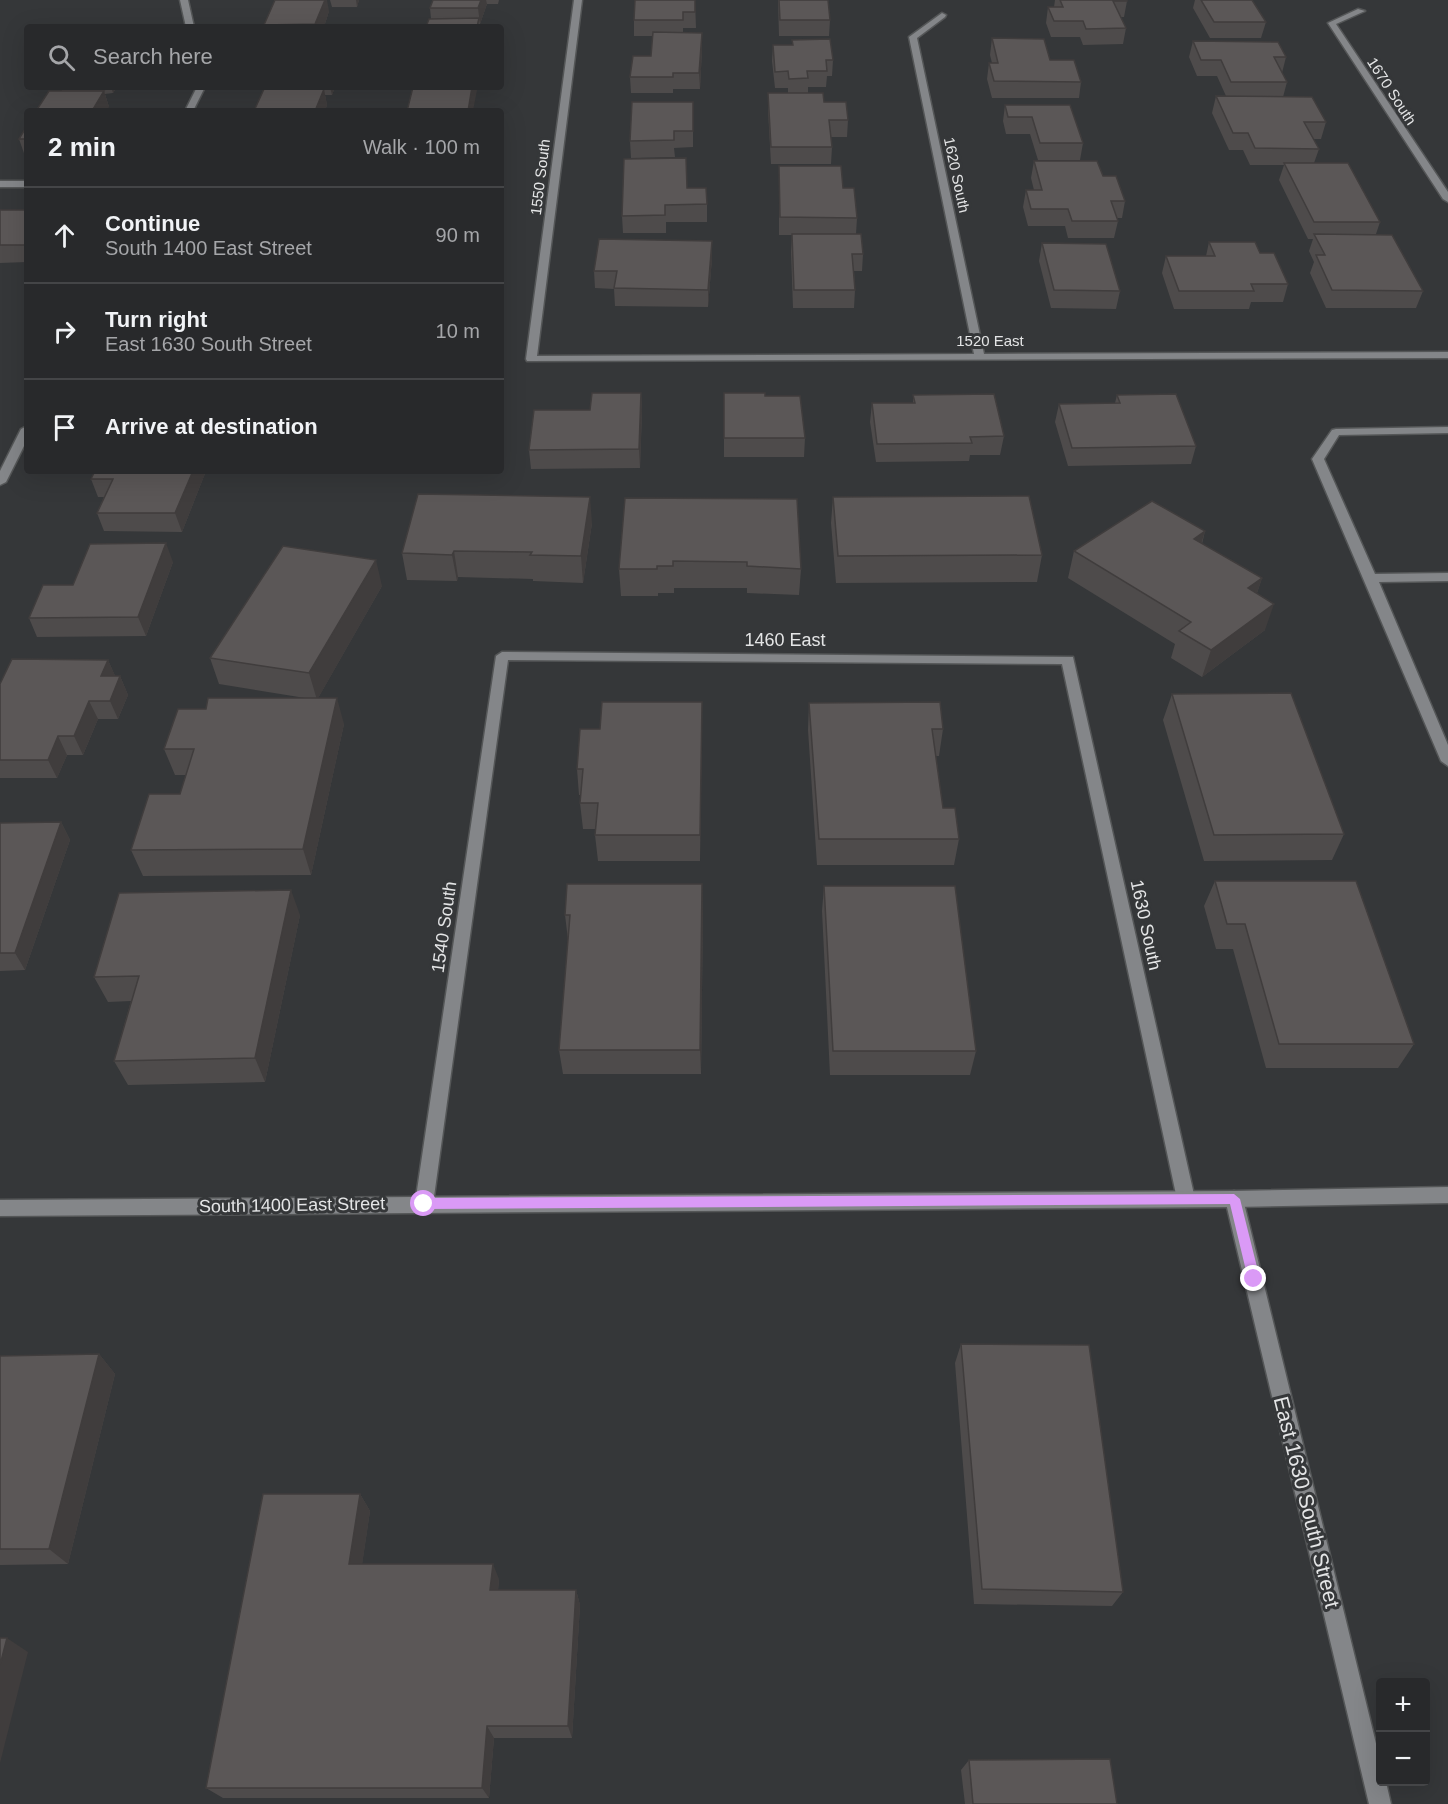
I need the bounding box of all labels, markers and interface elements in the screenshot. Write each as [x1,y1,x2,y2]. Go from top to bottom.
search box [24,24,504,90]
icon: search [45,41,78,74]
text: Search here [93,44,213,69]
street label: 1670 South [1364,54,1420,128]
text: 2 min [48,132,116,162]
text: Walk · 100 m [363,136,480,158]
street label: 1620 South [941,136,973,214]
street label: 1550 South [527,138,553,216]
text: Continue [105,211,200,236]
icon: ahead [48,219,81,252]
text: 90 m [436,224,480,246]
text: South 1400 East Street [105,237,312,259]
text: Turn right [105,307,207,332]
icon: right [48,315,81,348]
text: 10 m [436,320,480,342]
street label: 1520 East [956,332,1025,349]
text: East 1630 South Street [105,333,312,355]
icon: arrive [48,411,81,444]
text: Arrive at destination [105,414,318,439]
street label: 1460 East [744,630,826,650]
street label: 1630 South [1127,878,1165,972]
street label: 1540 South [428,880,460,974]
route start [410,1190,436,1216]
street label: South 1400 East Street [199,1193,385,1217]
route end [1240,1265,1266,1291]
street label: East 1630 South Street [1270,1394,1344,1610]
map controls [1376,1678,1430,1786]
button: + [1376,1678,1430,1732]
button: − [1376,1732,1430,1786]

